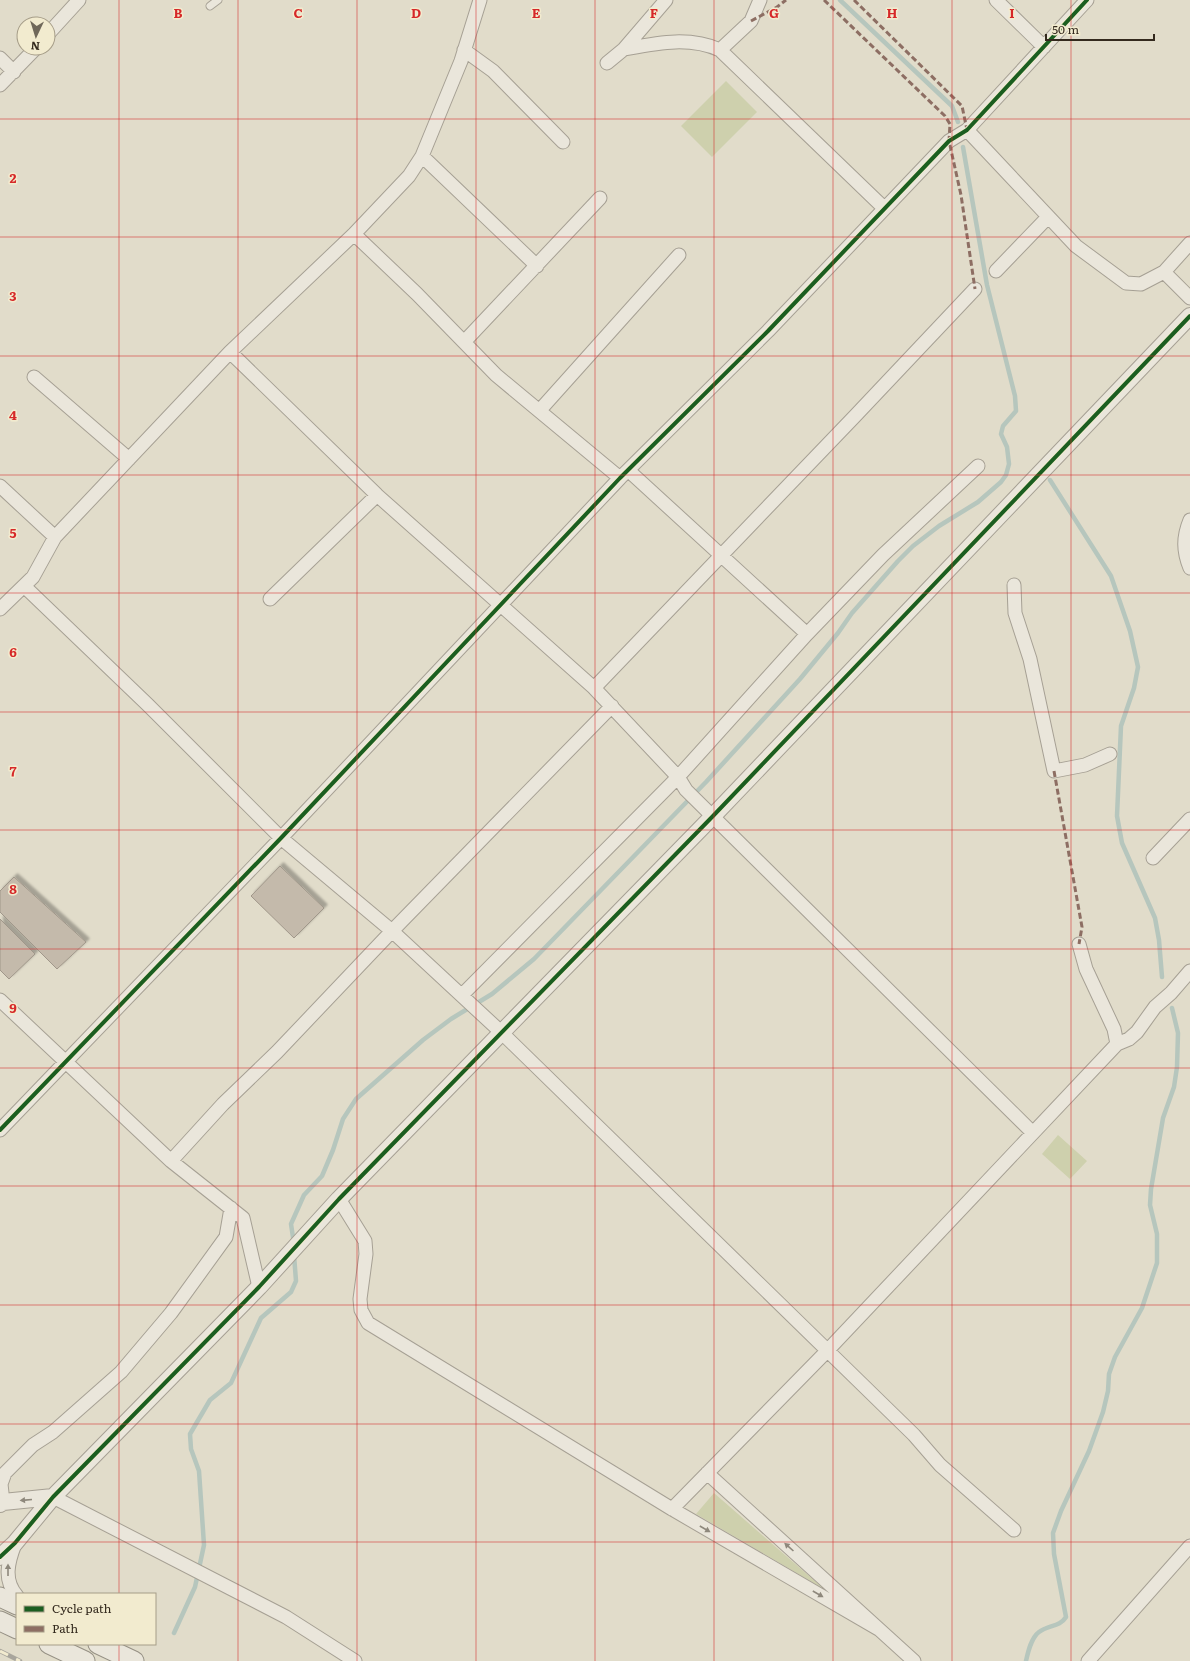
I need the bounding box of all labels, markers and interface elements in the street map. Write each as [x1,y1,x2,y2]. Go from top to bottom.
text: B [174,3,183,22]
text: C [293,3,303,22]
text: D [411,3,421,22]
text: E [532,3,541,22]
text: F [650,3,658,22]
text: G [769,3,779,22]
text: H [887,3,898,22]
text: I [1009,3,1015,22]
north arrow [16,16,56,56]
scale bar [1046,16,1154,42]
text: 50 m [1052,20,1079,38]
text: N [30,39,40,55]
text: 2 [10,168,17,187]
text: 3 [9,286,17,305]
text: 4 [9,405,17,424]
text: 5 [9,523,17,542]
text: 6 [9,642,17,661]
text: 7 [9,761,17,780]
text: 8 [9,879,17,898]
text: 9 [9,998,17,1017]
one-way arrow [20,1496,32,1503]
one-way arrow [700,1525,711,1532]
one-way arrow [784,1543,794,1552]
one-way arrow [5,1564,11,1577]
one-way arrow [812,1591,824,1598]
legend [16,1593,156,1645]
text: Cycle path [52,1599,112,1617]
text: Path [52,1619,78,1637]

